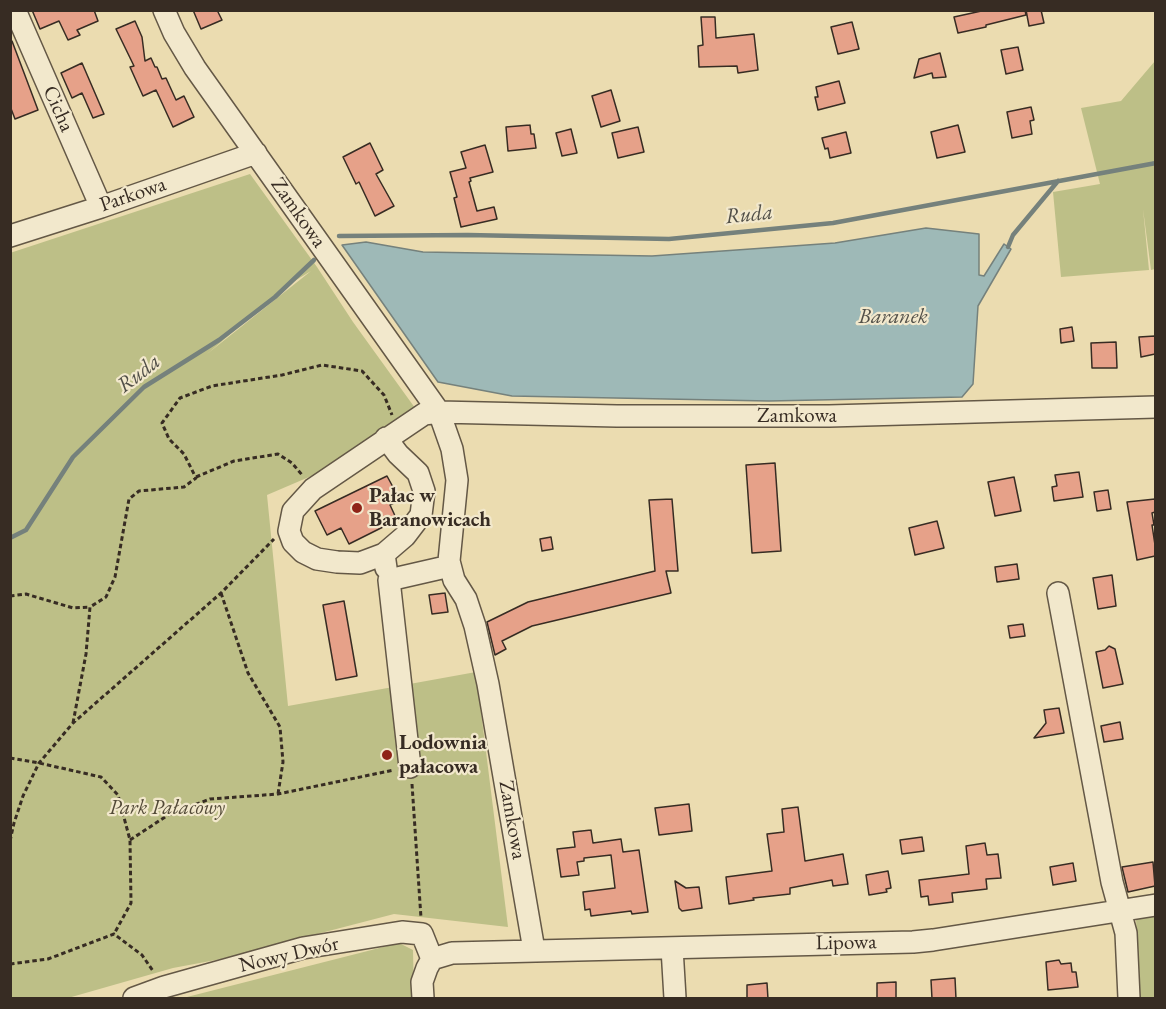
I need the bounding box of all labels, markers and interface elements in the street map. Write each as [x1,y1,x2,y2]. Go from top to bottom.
street label: Cicha [37,82,79,136]
street label: Parkowa [97,172,169,218]
street label: Zamkowa [265,173,331,253]
water label: Ruda [724,199,774,231]
water label: Baranek [858,304,928,330]
water label: Ruda [112,349,166,399]
street label: Zamkowa [757,403,837,429]
place label: Pałac w Baranowicach [369,483,491,533]
marker: Pałac w Baranowicach [350,501,364,515]
place label: Lodownia pałacowa [399,730,487,780]
marker: Lodownia pałacowa [380,748,394,762]
street label: Zamkowa [493,779,531,861]
park label: Park Pałacowy [109,795,225,821]
street label: Lipowa [815,930,877,956]
street label: Nowy Dwór [237,931,341,979]

